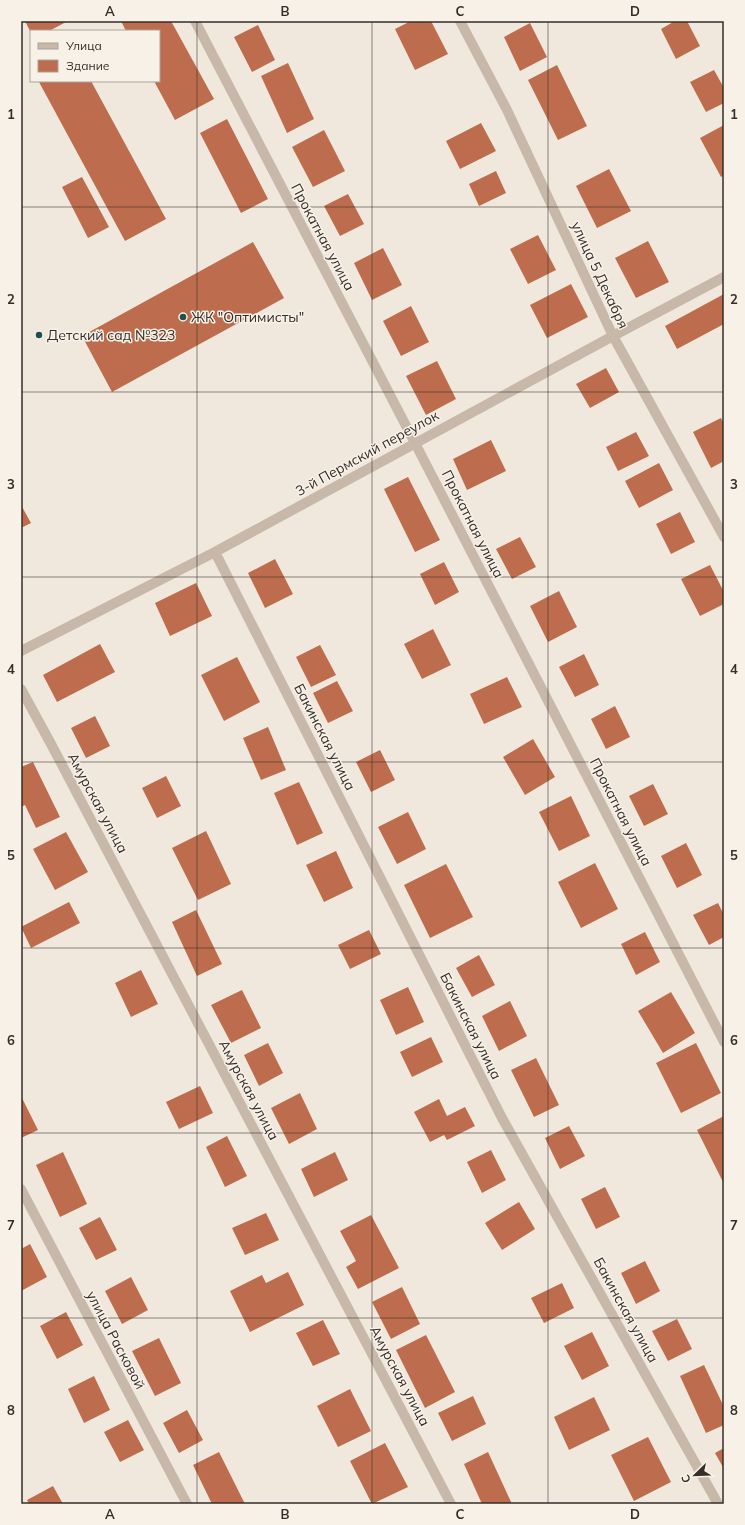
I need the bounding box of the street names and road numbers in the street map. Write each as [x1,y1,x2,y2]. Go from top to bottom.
street label: Прокатная улица [287,180,359,294]
street label: улица 5 Декабря [567,219,633,331]
street label: 3-й Пермский переулок [292,406,442,500]
street label: Прокатная улица [438,467,508,581]
street label: Бакинская улица [290,681,360,793]
street label: Амурская улица [64,750,132,856]
street label: Прокатная улица [586,755,656,869]
street label: Бакинская улица [436,970,506,1082]
street label: Амурская улица [215,1037,283,1143]
street label: Бакинская улица [590,1254,662,1366]
street label: улица Расковой [82,1288,150,1392]
street label: Амурская улица [366,1323,434,1429]

